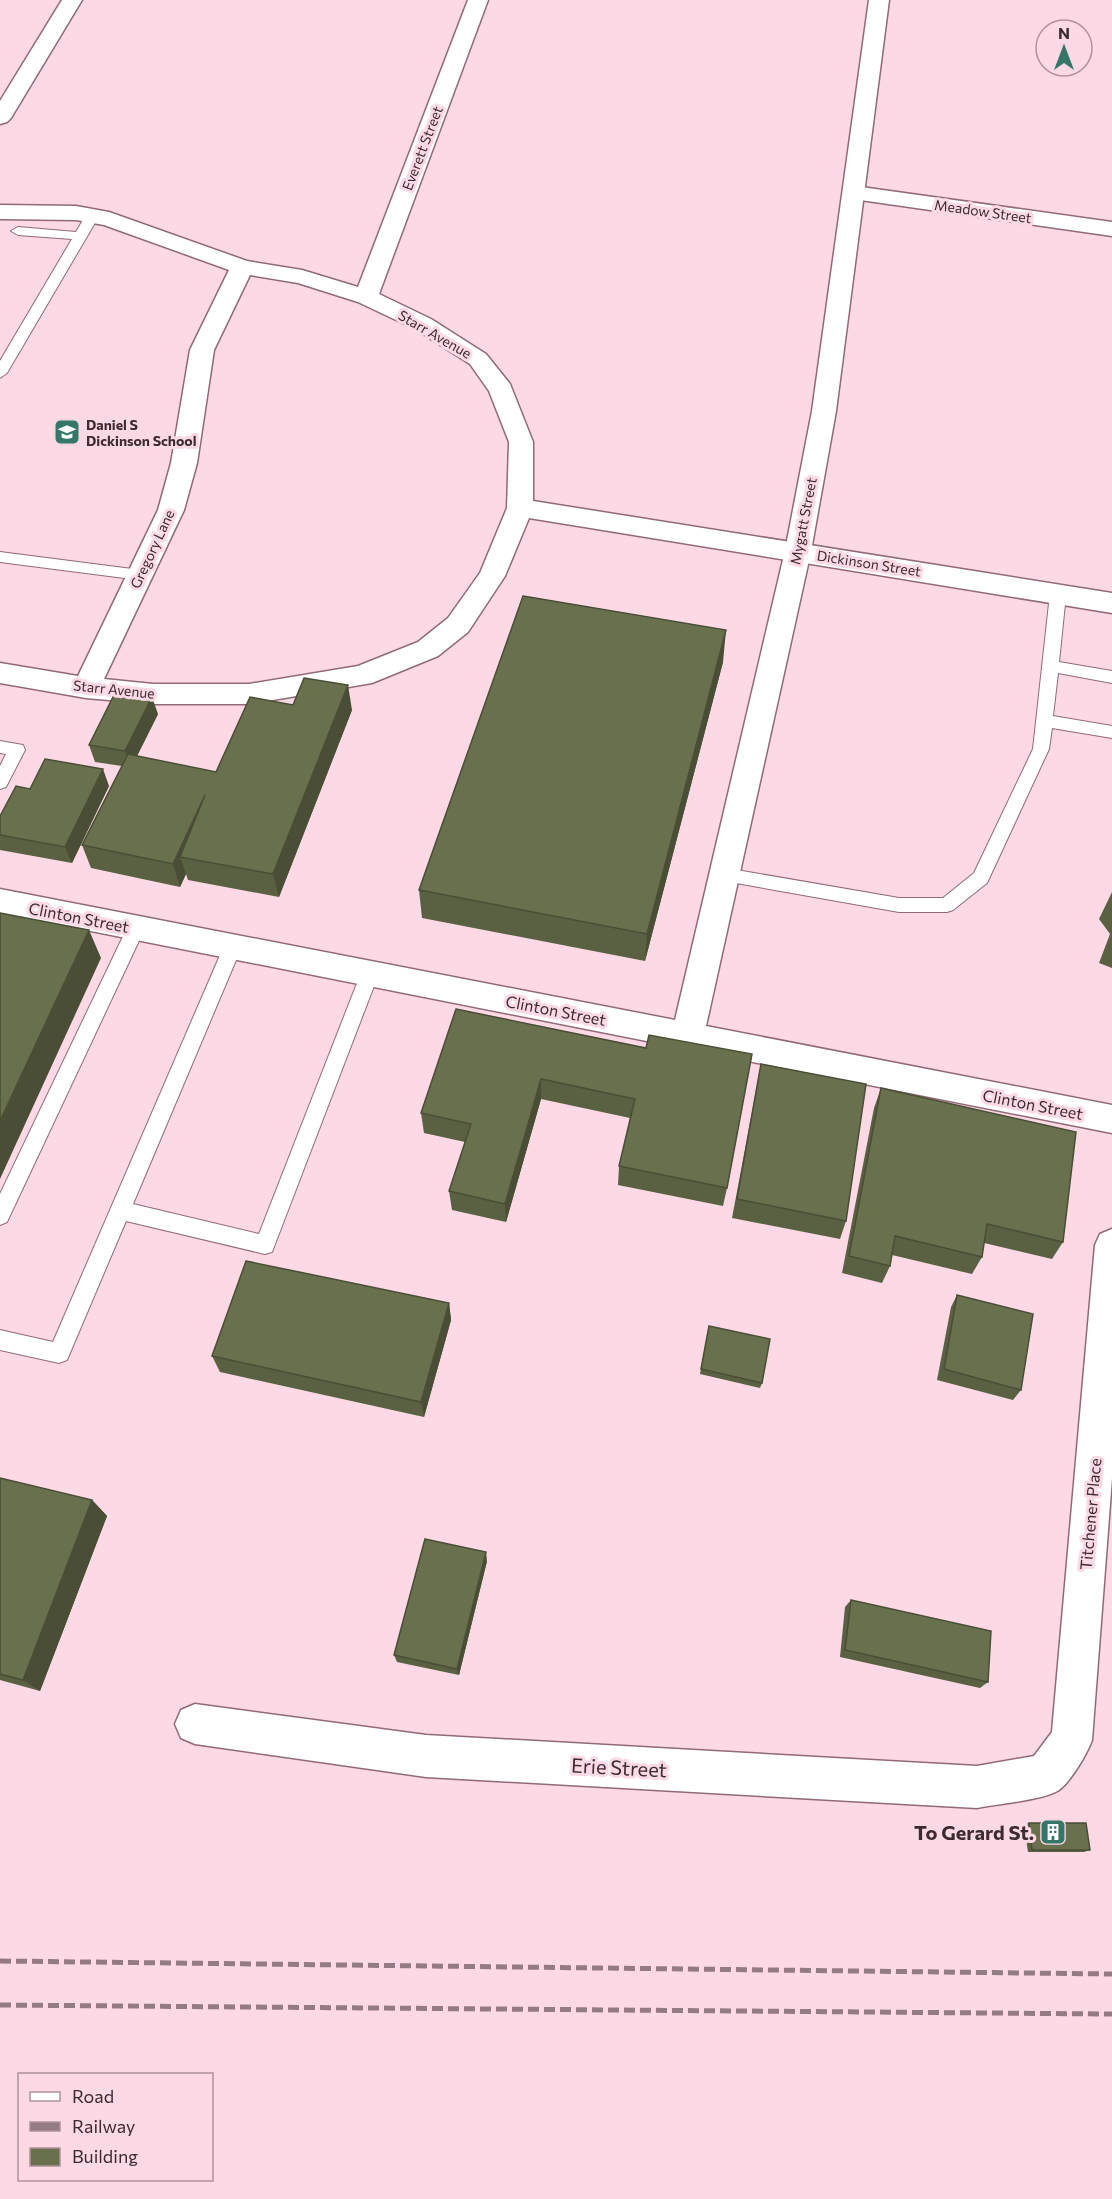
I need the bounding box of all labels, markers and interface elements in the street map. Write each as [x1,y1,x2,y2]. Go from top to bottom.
north arrow [1034,18,1094,78]
text: N [1058,23,1070,42]
street label: Everett Street [398,103,446,192]
street label: Meadow Street [933,196,1033,226]
street label: Starr Avenue [395,306,475,362]
place label: Daniel S Dickinson School [86,416,196,449]
school or university icon: Daniel S Dickinson School [52,417,82,447]
street label: Mygatt Street [786,476,820,566]
street label: Gregory Lane [126,507,178,591]
street label: Dickinson Street [816,546,922,580]
street label: Starr Avenue [72,676,156,702]
street label: Clinton Street [27,898,131,936]
street label: Clinton Street [504,991,608,1029]
street label: Clinton Street [981,1085,1085,1123]
street label: Titchener Place [1076,1457,1104,1571]
street label: Erie Street [570,1753,668,1781]
building icon: To Gerard St. [1038,1817,1068,1847]
place label: To Gerard St. [914,1820,1034,1844]
legend [18,2073,213,2181]
text: Road [72,2085,114,2107]
text: Railway [72,2115,135,2137]
text: Building [72,2145,138,2167]

